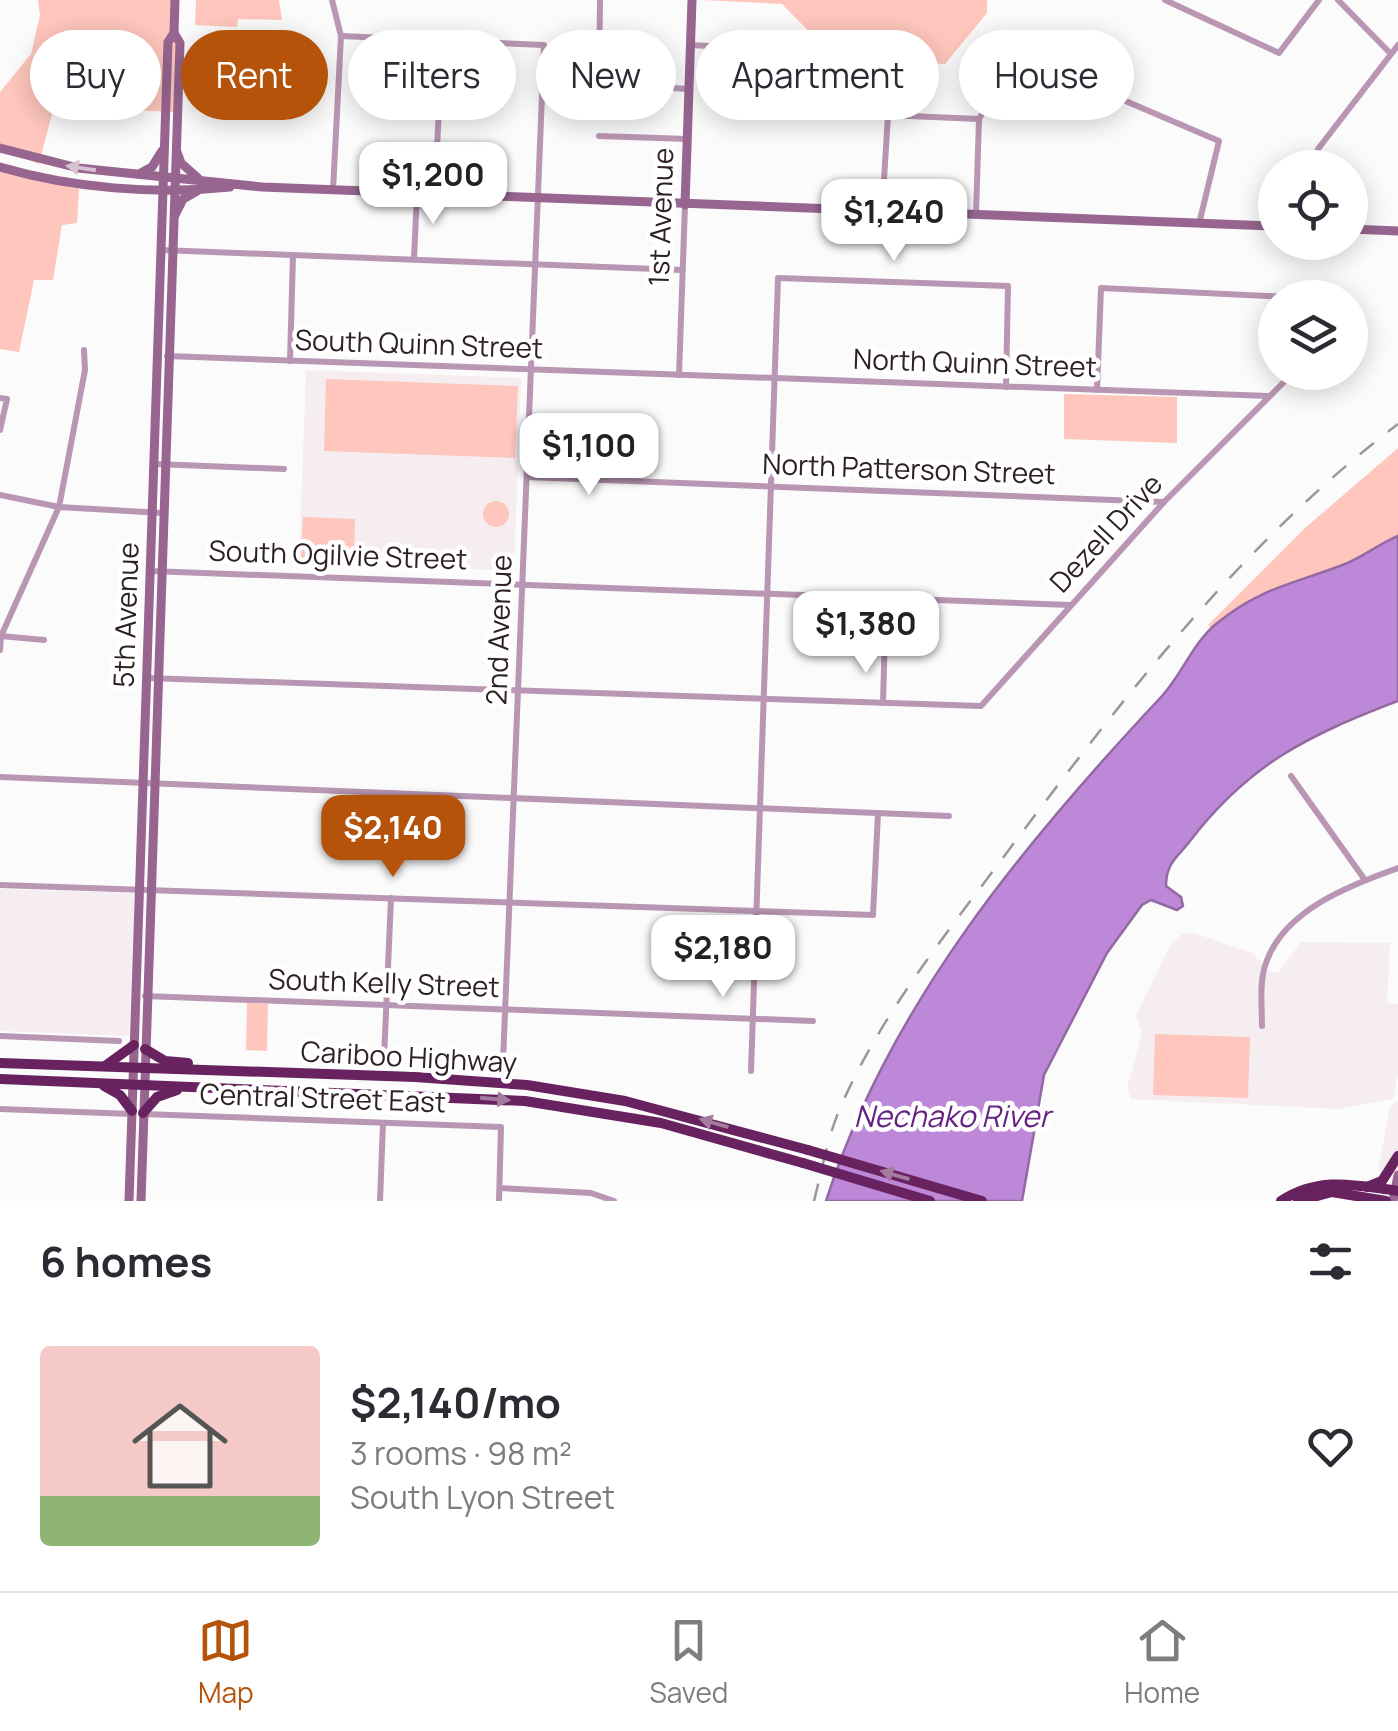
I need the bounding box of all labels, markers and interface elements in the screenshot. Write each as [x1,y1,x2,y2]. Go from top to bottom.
chip: Buy [30,30,161,120]
chip: Rent [181,30,328,120]
chip: Filters [348,30,516,120]
chip: New [536,30,676,120]
chip: Apartment [696,30,939,120]
chip: House [959,30,1134,120]
pin: $1,200 [352,142,514,227]
street label: 1st Avenue [639,147,681,287]
map controls [1258,150,1368,390]
button: locate [1258,150,1368,260]
text: $1,200 [381,152,485,196]
one-way arrow [64,159,96,175]
pin: $1,240 [813,179,975,264]
text: $1,240 [843,189,945,233]
button: layers [1258,280,1368,390]
street label: South Quinn Street [294,320,544,366]
street label: North Quinn Street [853,339,1098,385]
pin: $1,100 [508,413,670,498]
text: $1,100 [542,423,636,467]
street label: North Patterson Street [762,444,1056,492]
street label: Dezell Drive [1040,465,1170,600]
street label: South Ogilvie Street [208,530,468,578]
street label: 5th Avenue [103,542,147,688]
street label: 2nd Avenue [476,554,520,706]
pin: $1,380 [785,591,947,676]
text: $1,380 [815,601,917,645]
pin: $2,140 [312,795,474,880]
text: $2,140 [343,805,443,849]
pin: $2,180 [642,915,804,1000]
text: $2,180 [673,925,773,969]
street label: South Kelly Street [268,959,500,1005]
street label: Cariboo Highway [300,1031,518,1081]
street label: Central Street East [199,1074,447,1120]
one-way arrow [480,1091,512,1107]
water label: Nechako River [854,1095,1054,1136]
one-way arrow [698,1115,729,1130]
one-way arrow [879,1167,910,1182]
text: 6 homes [40,1232,212,1290]
icon: filters [1303,1234,1358,1289]
text: $2,140/mo [350,1373,561,1431]
icon: home [120,1386,240,1506]
icon: heart [1303,1419,1358,1474]
text: 3 rooms · 98 m² [350,1431,572,1475]
text: South Lyon Street [350,1475,615,1519]
tab: Map [198,1613,254,1711]
tab: Saved [650,1613,728,1711]
tab: Home [1124,1613,1200,1711]

